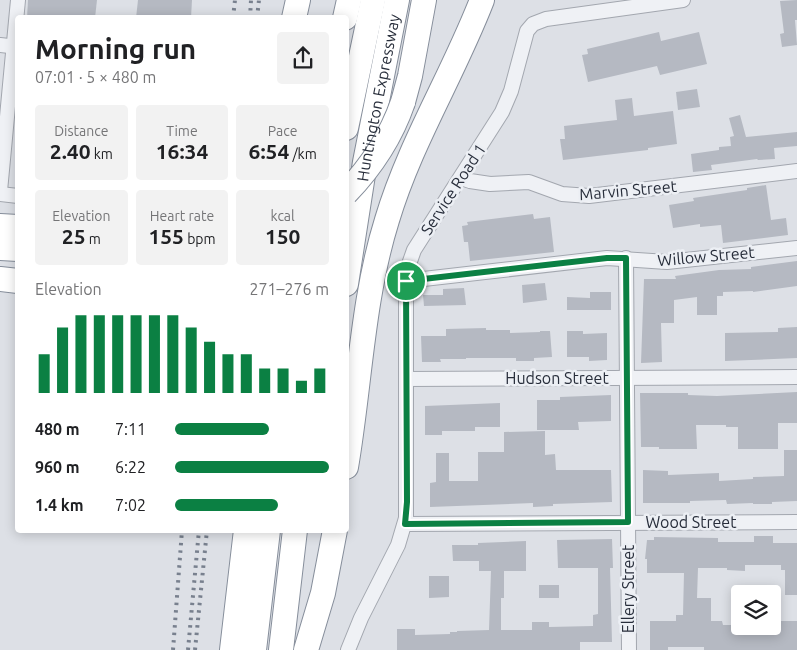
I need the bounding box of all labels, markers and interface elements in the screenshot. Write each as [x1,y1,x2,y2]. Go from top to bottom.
street label: Huntington Expressway [353,12,403,183]
button: share [277,32,329,84]
text: Morning run [35,33,196,64]
text: 07:01 · 5 × 480 m [35,68,156,86]
text: Distance [54,123,108,139]
text: Time [166,123,198,139]
text: Pace [268,123,297,139]
text: 2.40 [50,139,91,163]
text: 16:34 [156,139,208,163]
text: 6:54 [249,139,289,163]
street label: Service Road 1 [417,140,489,238]
text: km [91,146,113,162]
text: /km [289,146,317,162]
street label: Marvin Street [579,177,678,203]
text: Elevation [52,208,111,224]
text: Heart rate [150,208,214,224]
text: kcal [271,208,295,224]
text: 25 [62,224,86,248]
text: 155 [148,224,184,248]
text: 150 [265,224,300,248]
text: m [86,231,101,247]
text: bpm [184,231,216,247]
street label: Willow Street [657,243,756,269]
pin [385,260,427,302]
icon: arrive [392,267,420,295]
text: Elevation [35,280,102,298]
text: 271–276 m [249,280,329,298]
street label: Hudson Street [505,369,609,387]
text: 480 m [35,420,80,438]
text: 7:11 [115,420,146,438]
text: 960 m [35,458,80,476]
text: 6:22 [115,458,146,476]
text: 1.4 km [35,496,84,514]
text: 7:02 [115,496,146,514]
street label: Wood Street [646,513,737,531]
street label: Ellery Street [619,544,637,633]
map controls [731,585,781,635]
button: layers [731,585,781,635]

